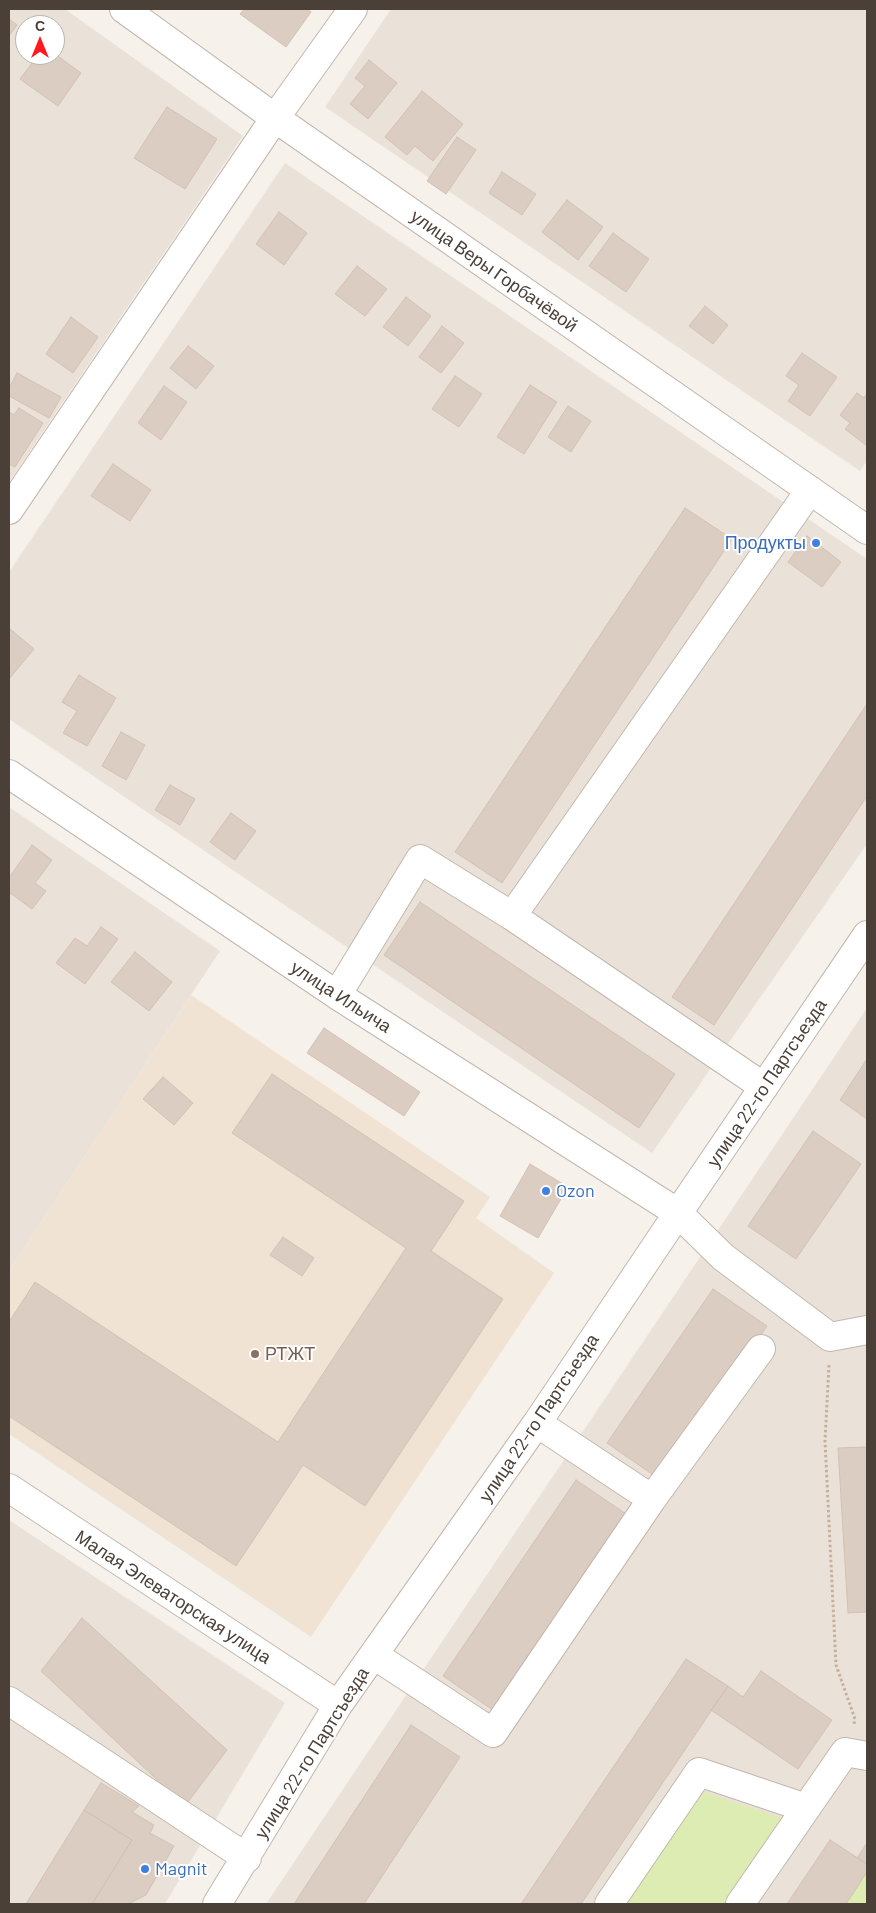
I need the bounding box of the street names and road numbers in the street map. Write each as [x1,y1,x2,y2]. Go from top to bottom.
street label: улица Веры Горбачёвой [406,205,582,337]
street label: улица Ильича [287,957,395,1037]
street label: улица 22-го Партсъезда [703,995,831,1171]
street label: улица 22-го Партсъезда [475,1330,603,1506]
street label: Малая Элеваторская улица [71,1526,275,1668]
street label: улица 22-го Партсъезда [250,1663,374,1843]

